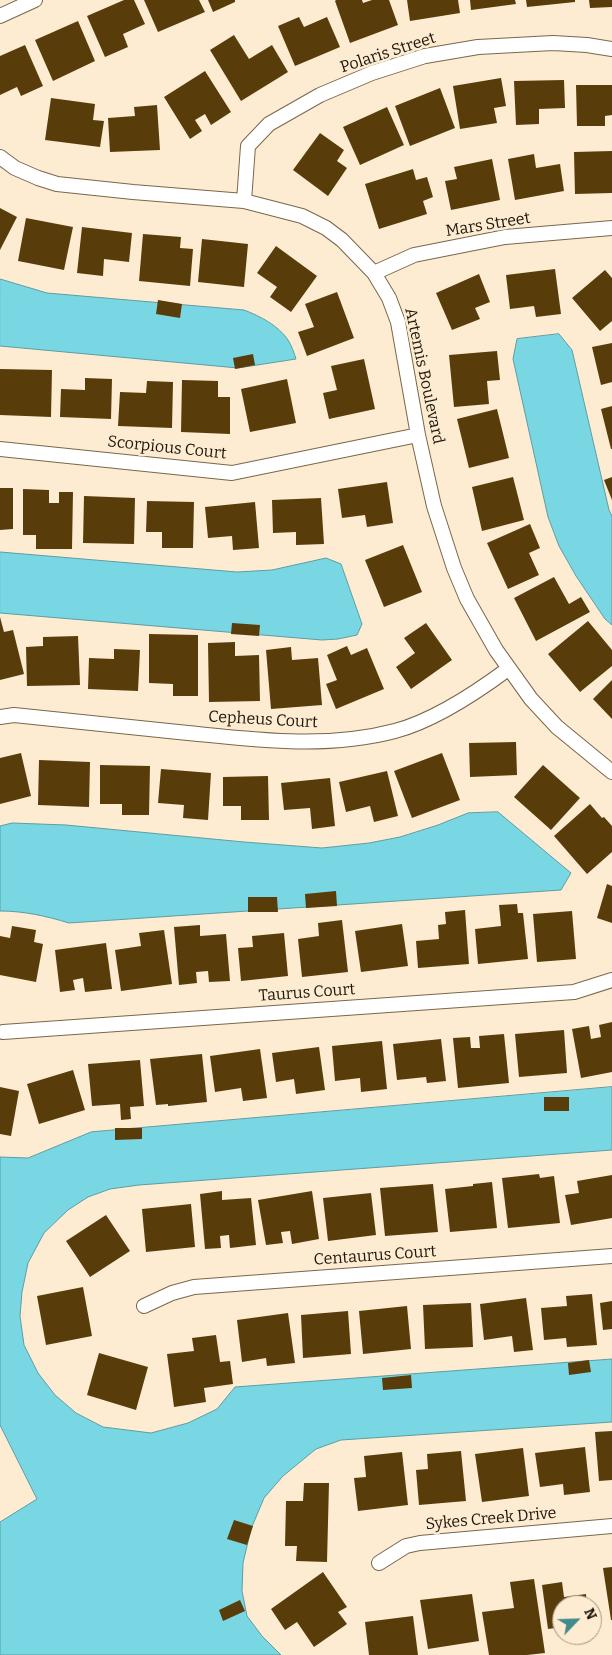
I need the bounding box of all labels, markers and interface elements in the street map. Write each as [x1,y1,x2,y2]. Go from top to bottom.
street label: Polaris Street [338,29,438,77]
street label: Mars Street [444,209,532,241]
street label: Artemis Boulevard [400,306,448,446]
street label: Scorpious Court [107,432,227,464]
street label: Cepheus Court [208,708,318,732]
street label: Taurus Court [258,980,356,1006]
street label: Centaurus Court [313,1242,437,1270]
street label: Sykes Creek Drive [425,1504,557,1534]
north arrow [552,1595,602,1645]
text: N [580,1606,600,1622]

